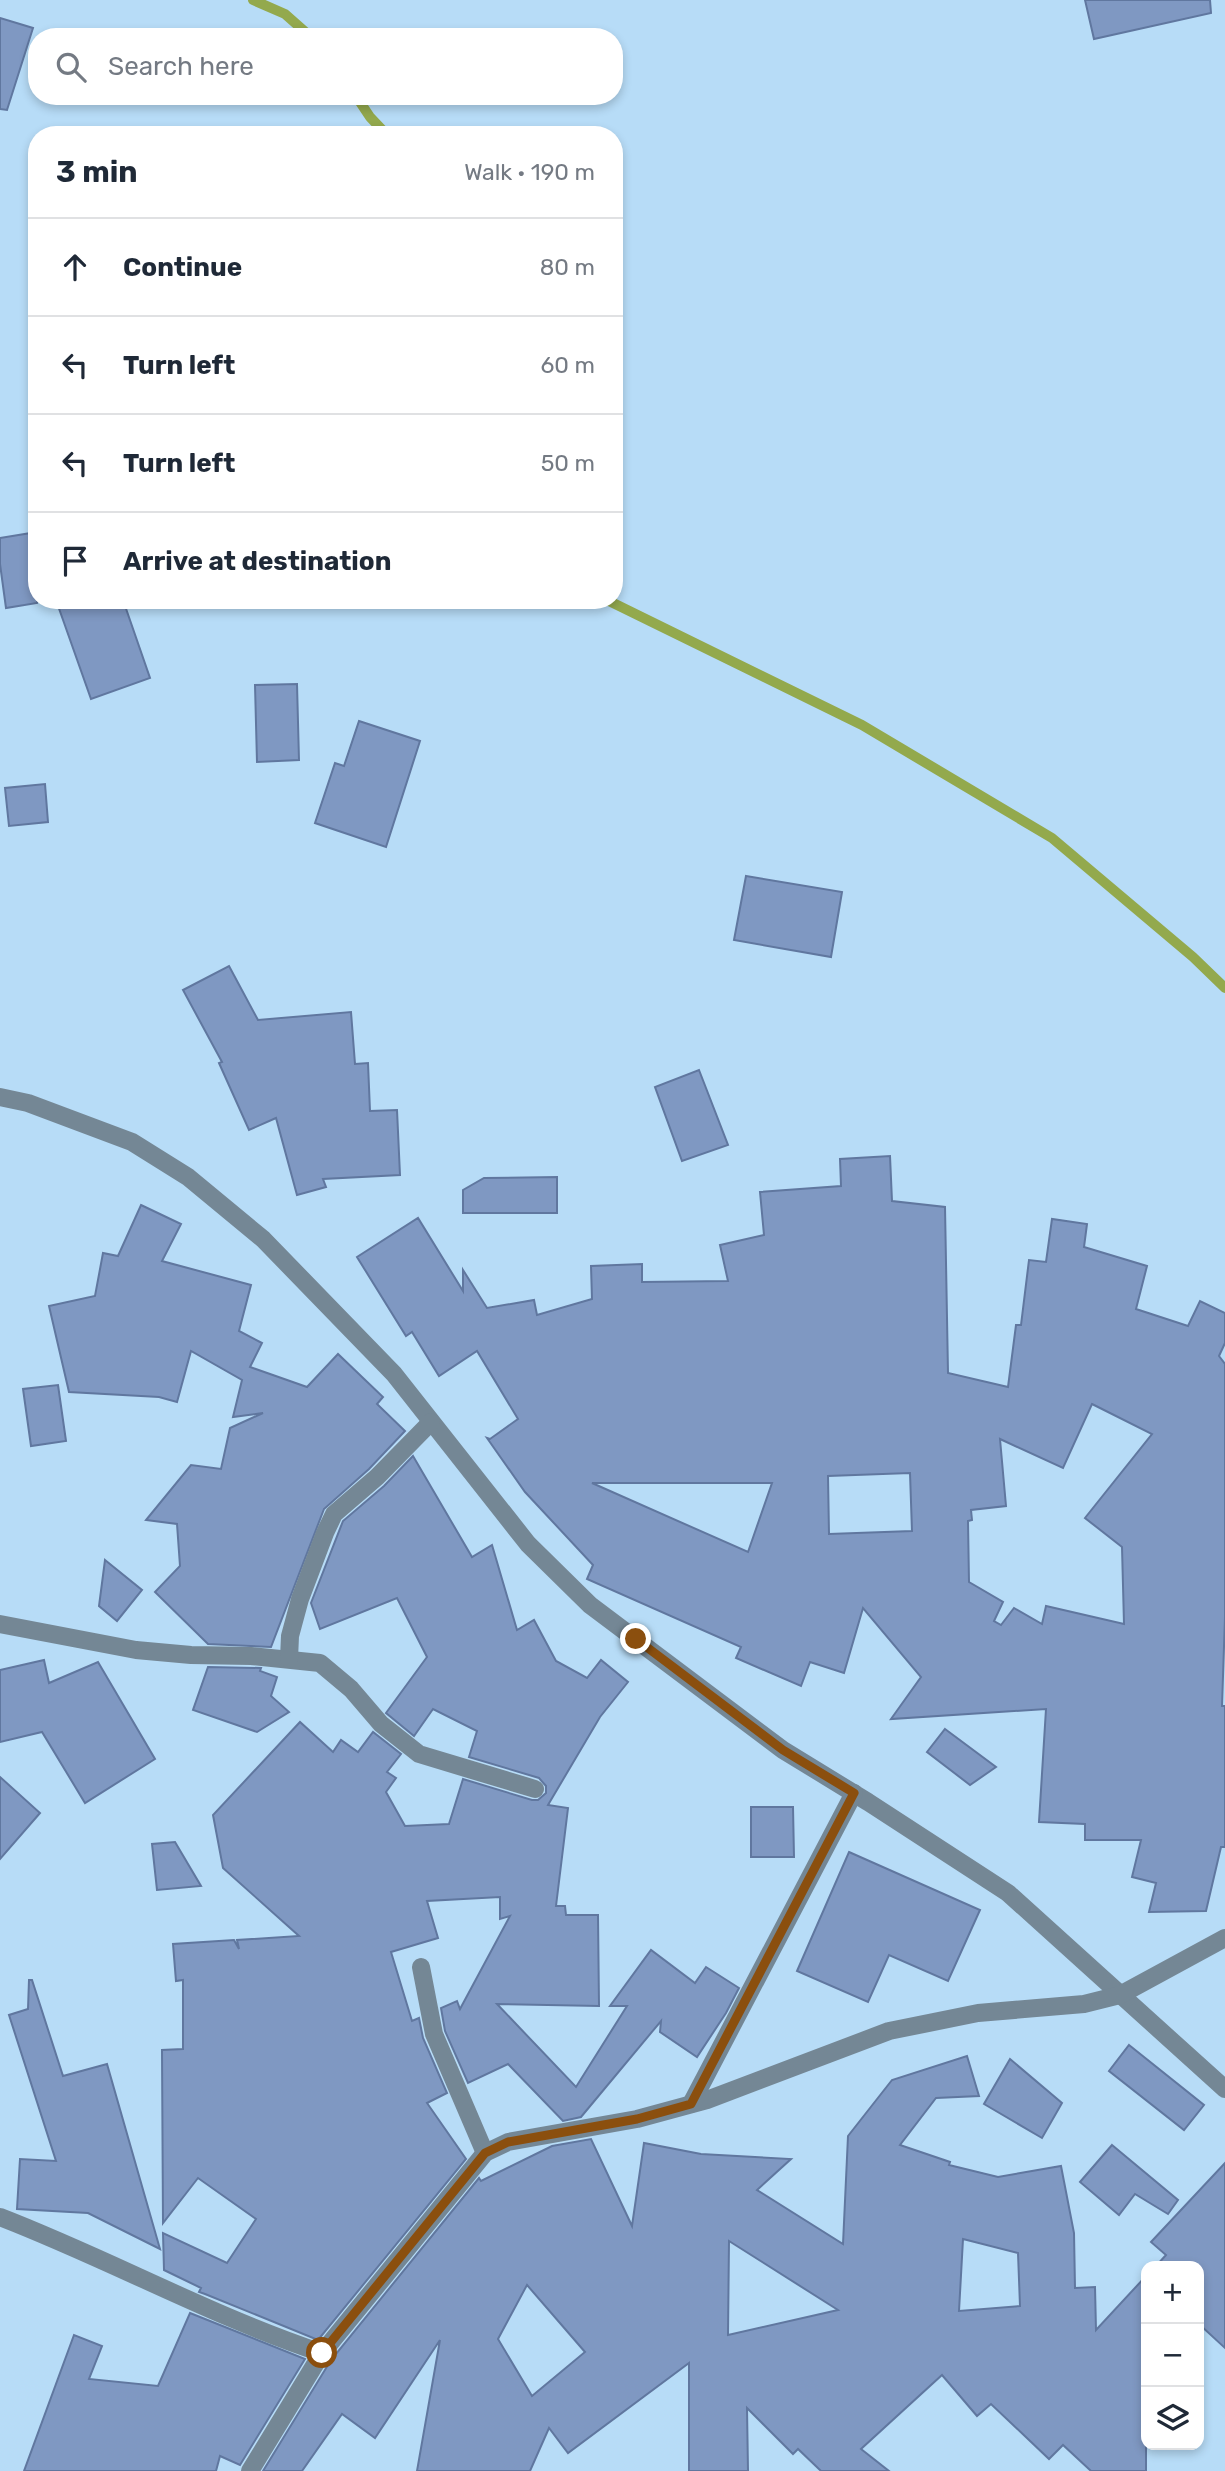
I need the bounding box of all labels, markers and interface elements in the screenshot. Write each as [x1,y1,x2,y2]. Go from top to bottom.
search box [28,28,623,105]
icon: search [52,48,90,86]
text: Search here [108,51,254,82]
text: 3 min [56,154,138,190]
text: Walk · 190 m [464,158,595,186]
icon: ahead [56,248,94,286]
text: Continue [123,252,242,283]
text: 80 m [540,253,595,281]
icon: left [56,346,94,384]
text: Turn left [123,350,235,381]
text: 60 m [540,351,595,379]
icon: left [56,444,94,482]
text: Turn left [123,448,235,479]
text: 50 m [541,449,595,477]
icon: arrive [56,542,94,580]
text: Arrive at destination [123,546,391,577]
route end [620,1623,651,1654]
map controls [1141,2261,1204,2450]
button: + [1141,2261,1204,2324]
button: − [1141,2324,1204,2387]
route start [306,2337,337,2368]
button: layers [1141,2387,1204,2450]

